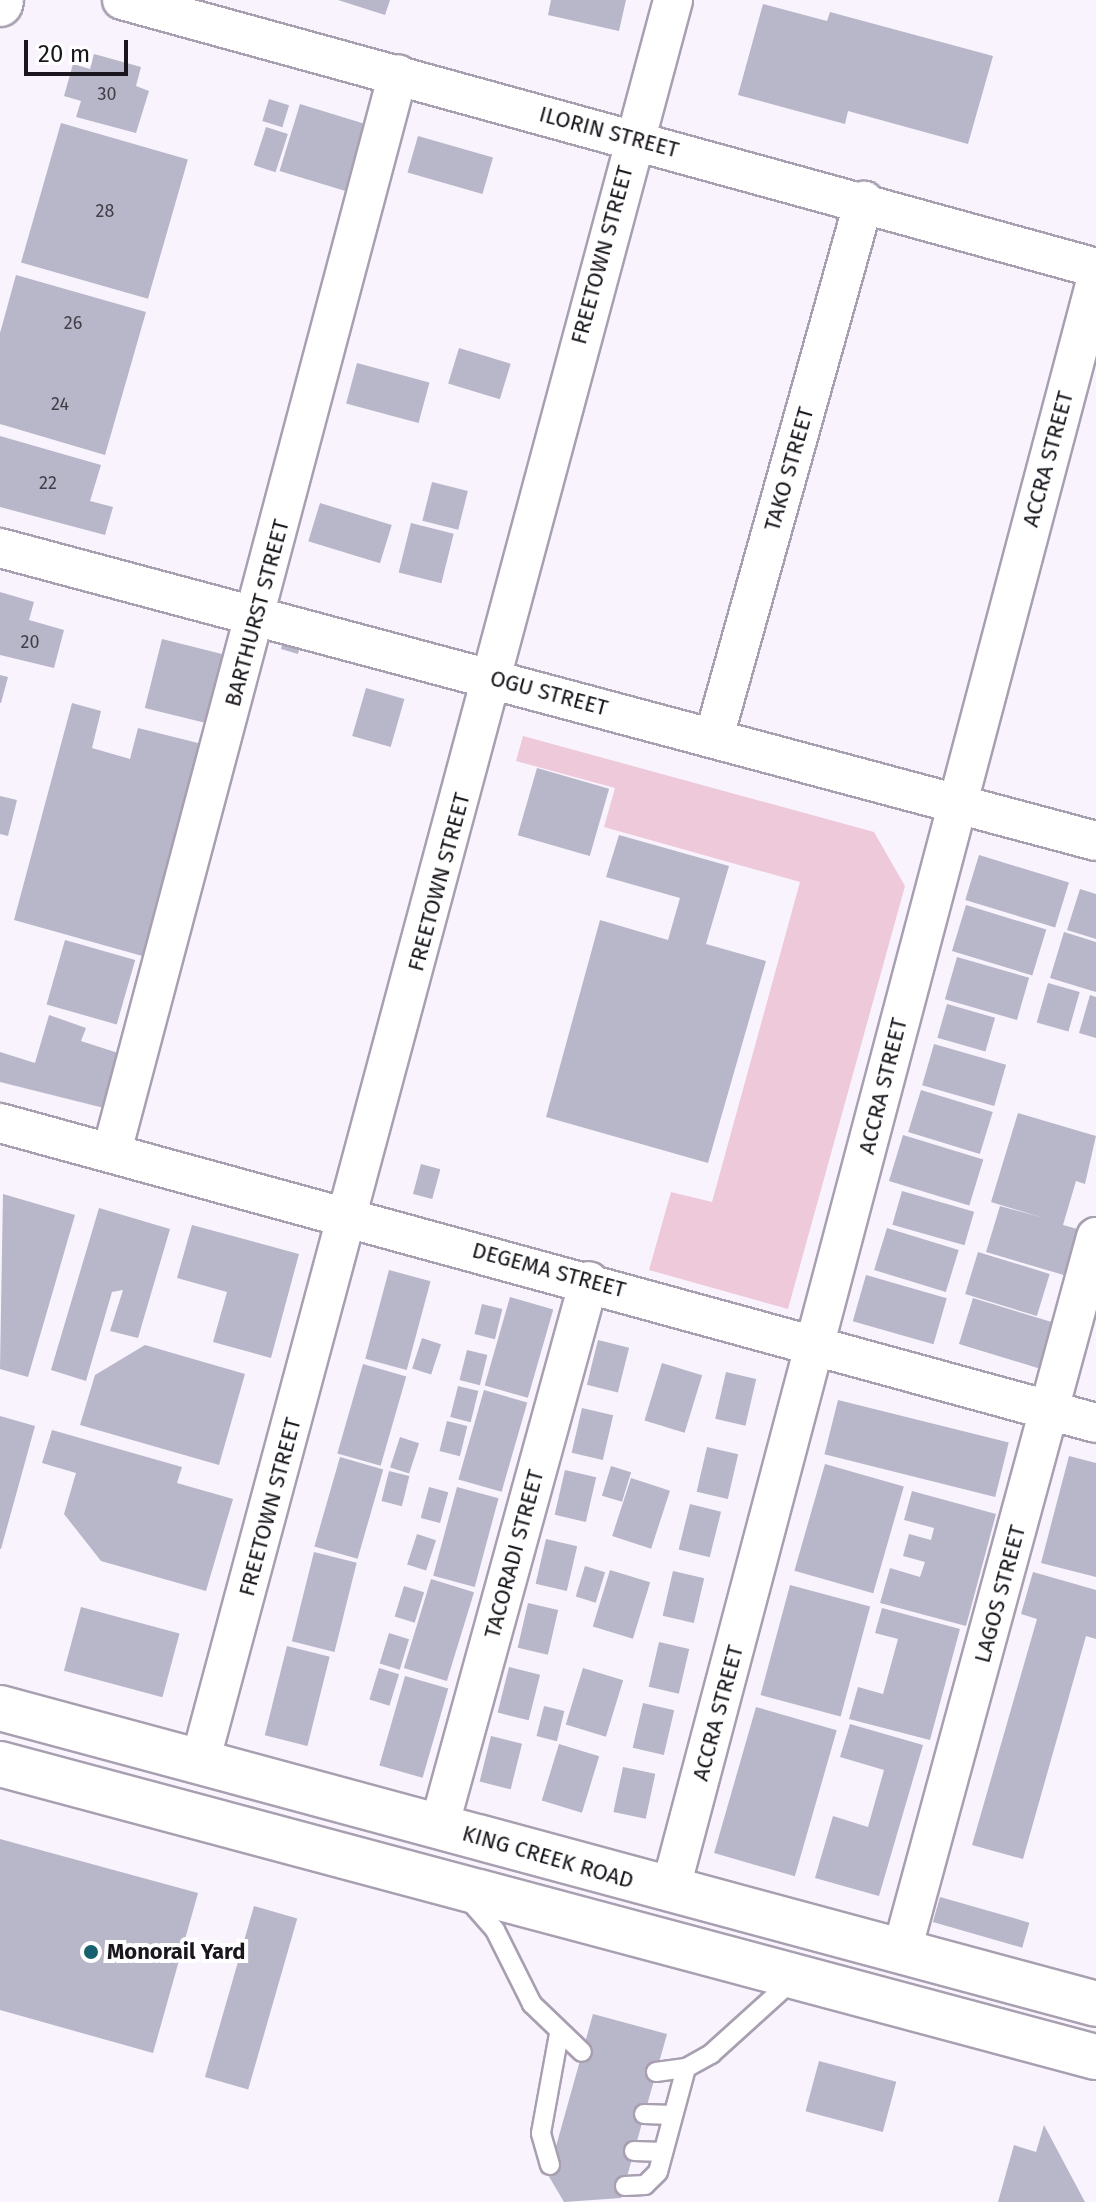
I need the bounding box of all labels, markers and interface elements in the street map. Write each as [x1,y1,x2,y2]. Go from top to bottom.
scale bar [28,24,132,74]
text: 20 m [38,40,90,68]
house number: 30 [97,83,117,105]
street label: ILORIN STREET [536,101,682,163]
street label: FREETOWN STREET [565,163,639,347]
house number: 28 [96,200,114,222]
house number: 26 [64,312,82,334]
street label: ACCRA STREET [1017,388,1079,530]
house number: 24 [51,393,69,415]
street label: TAKO STREET [759,404,819,534]
house number: 22 [39,472,57,494]
street label: BARTHURST STREET [219,517,295,709]
house number: 20 [21,631,39,653]
street label: OGU STREET [487,665,611,721]
street label: FREETOWN STREET [402,790,476,974]
street label: ACCRA STREET [853,1015,913,1157]
street label: DEGEMA STREET [469,1237,629,1303]
street label: FREETOWN STREET [233,1415,307,1599]
street label: TACORADI STREET [479,1467,549,1641]
street label: LAGOS STREET [969,1522,1031,1666]
street label: ACCRA STREET [687,1642,749,1784]
street label: KING CREEK ROAD [459,1820,637,1894]
place label: Monorail Yard [107,1939,245,1965]
marker: Monorail Yard [82,1943,100,1961]

